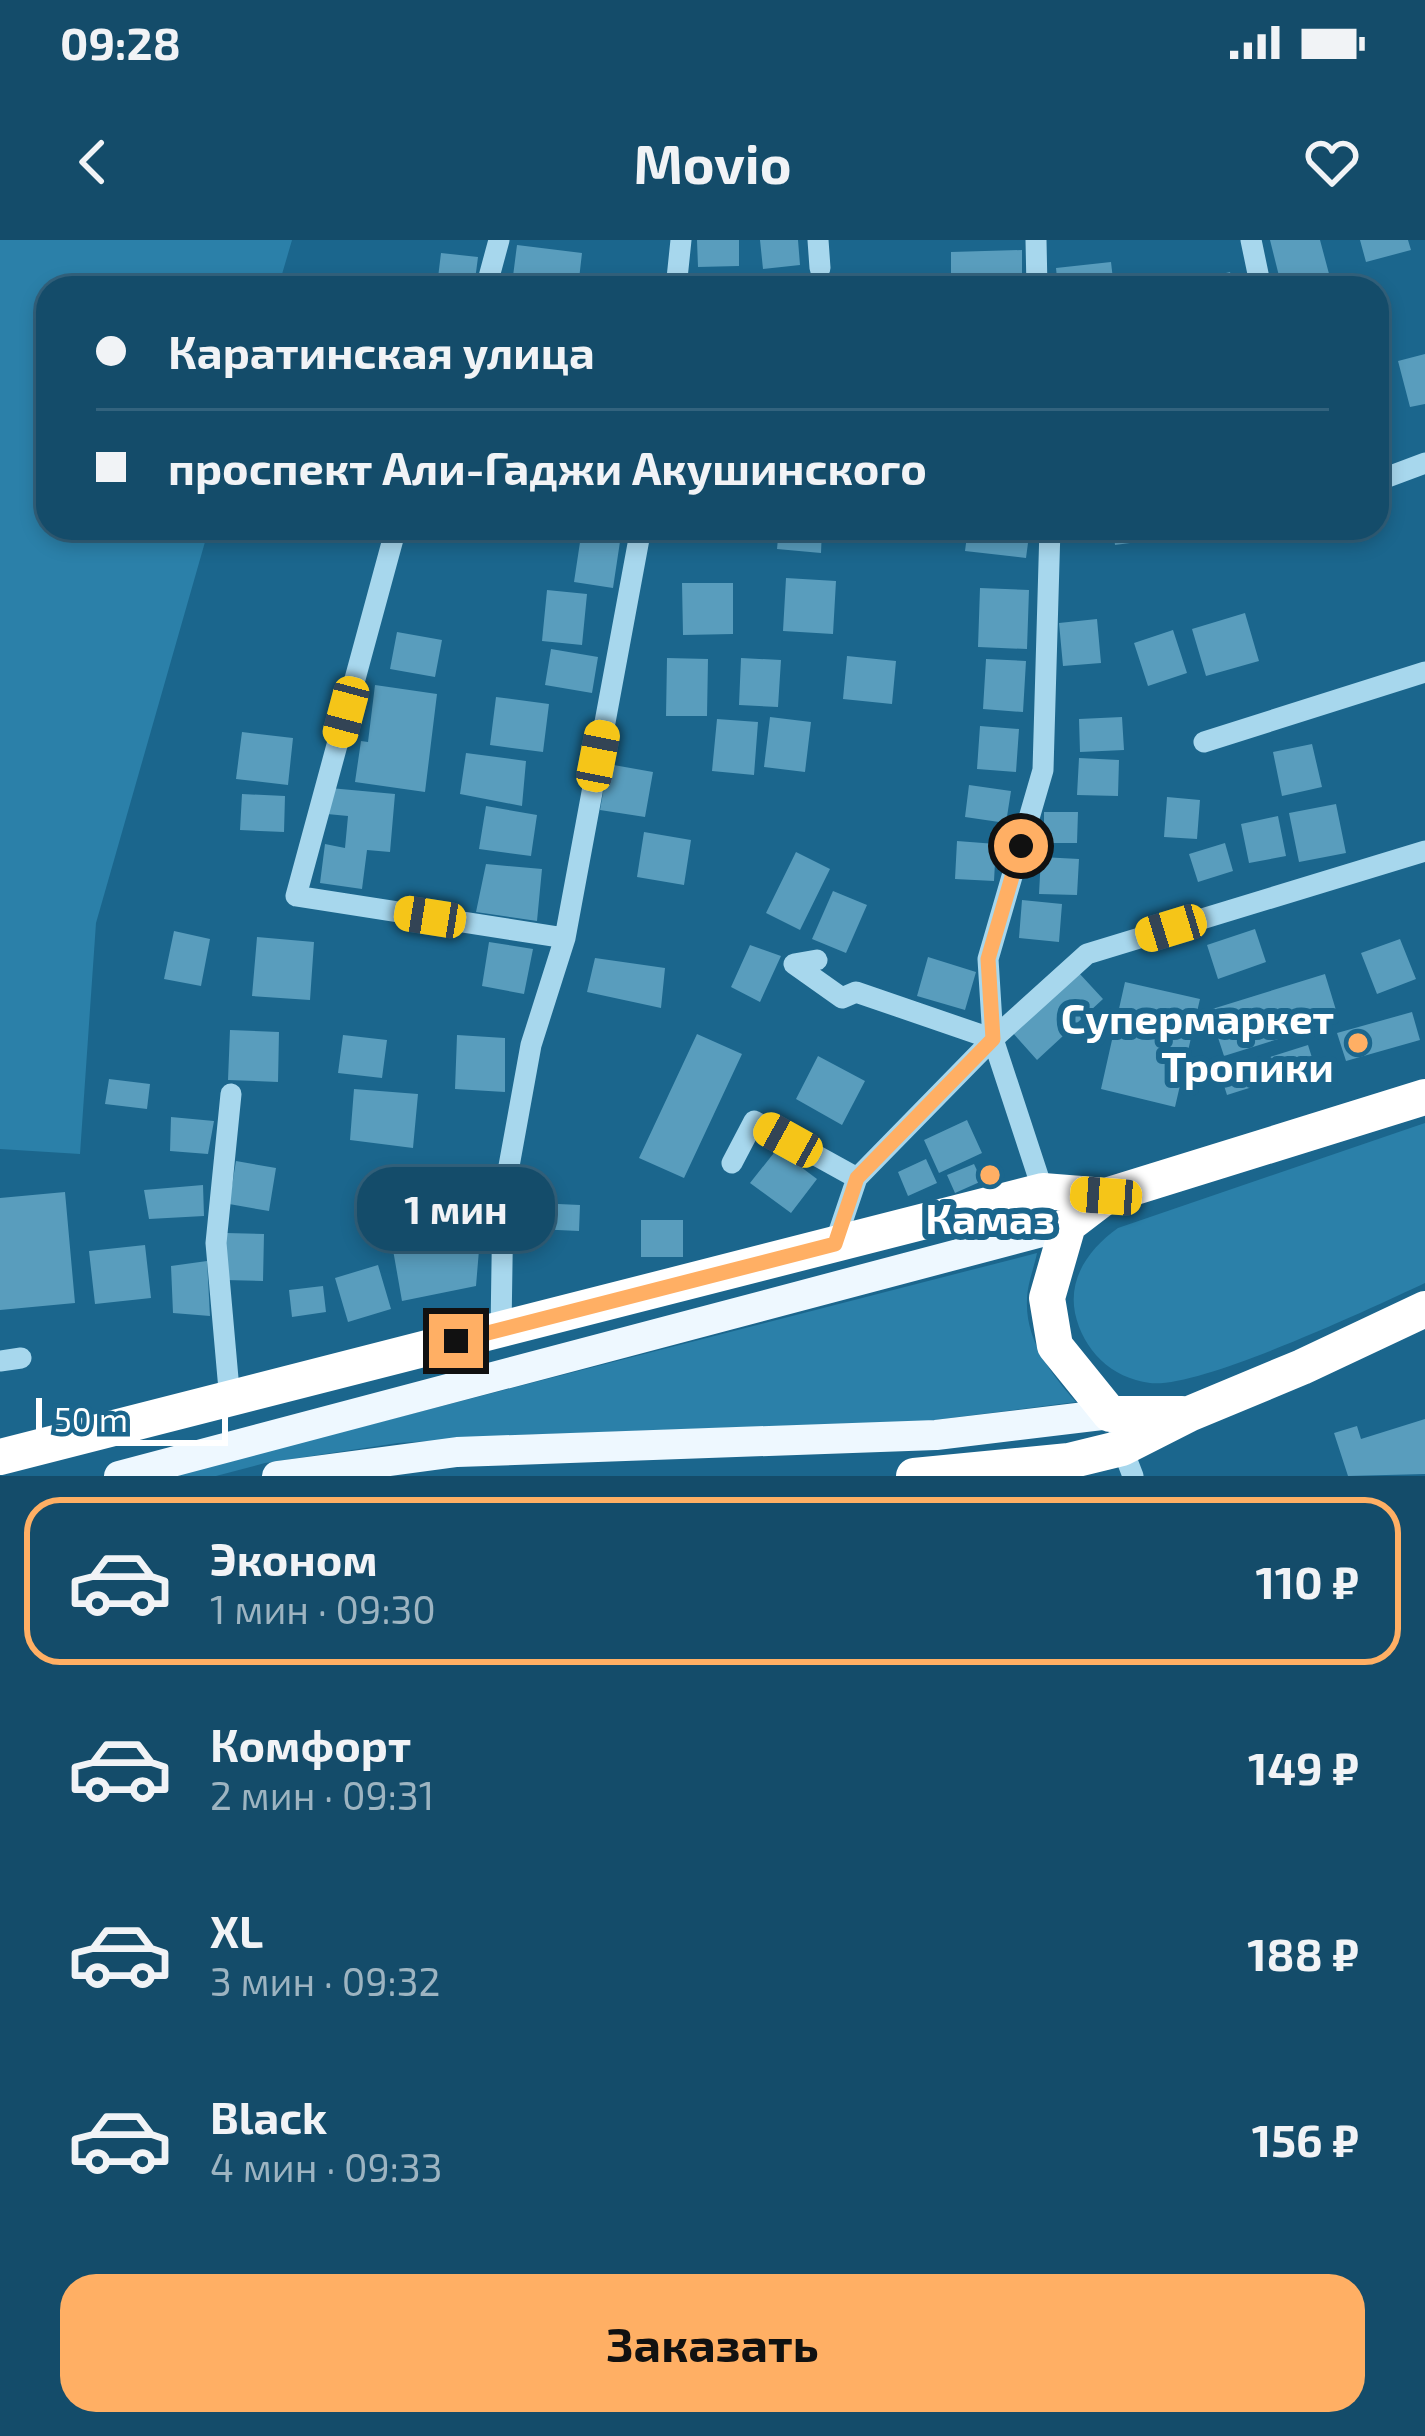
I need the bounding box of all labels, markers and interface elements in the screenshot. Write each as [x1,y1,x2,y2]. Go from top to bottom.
text: 09:28 [60,15,181,69]
icon: back [60,129,126,195]
icon: heart [1299,129,1365,195]
text: Movio [633,130,792,195]
text: Каратинская улица [168,324,595,378]
text: проспект Али-Гаджи Акушинского [168,440,927,494]
car [319,673,373,751]
car [573,717,623,795]
route start [994,819,1048,873]
car [392,894,468,940]
car [1131,900,1211,956]
place label: Супермаркет Тропики [1061,992,1334,1090]
marker: Супермаркет Тропики [1345,1030,1371,1056]
car [748,1107,828,1173]
marker: Камаз [977,1162,1003,1188]
callout: 1 мин [357,1167,555,1251]
car [1069,1176,1143,1216]
text: 1 мин [404,1185,508,1232]
place label: Камаз [925,1192,1055,1242]
route end [429,1314,483,1368]
scale bar [36,1392,228,1445]
text: 50 m [54,1399,128,1439]
icon: car [66,1527,174,1635]
text: Эконом [210,1531,378,1585]
text: 110 ₽ [1255,1554,1359,1608]
text: 1 мин · 09:30 [210,1585,436,1632]
icon: car [66,1713,174,1821]
text: Комфорт [210,1717,411,1771]
text: 149 ₽ [1248,1740,1359,1794]
text: 2 мин · 09:31 [210,1771,434,1818]
icon: car [66,1899,174,2007]
text: XL [210,1903,263,1957]
text: 188 ₽ [1247,1926,1359,1980]
text: 3 мин · 09:32 [210,1957,440,2004]
icon: car [66,2085,174,2193]
text: Black [210,2089,327,2143]
text: 156 ₽ [1252,2112,1359,2166]
text: 4 мин · 09:33 [210,2143,442,2190]
button: Заказать [60,2274,1365,2412]

